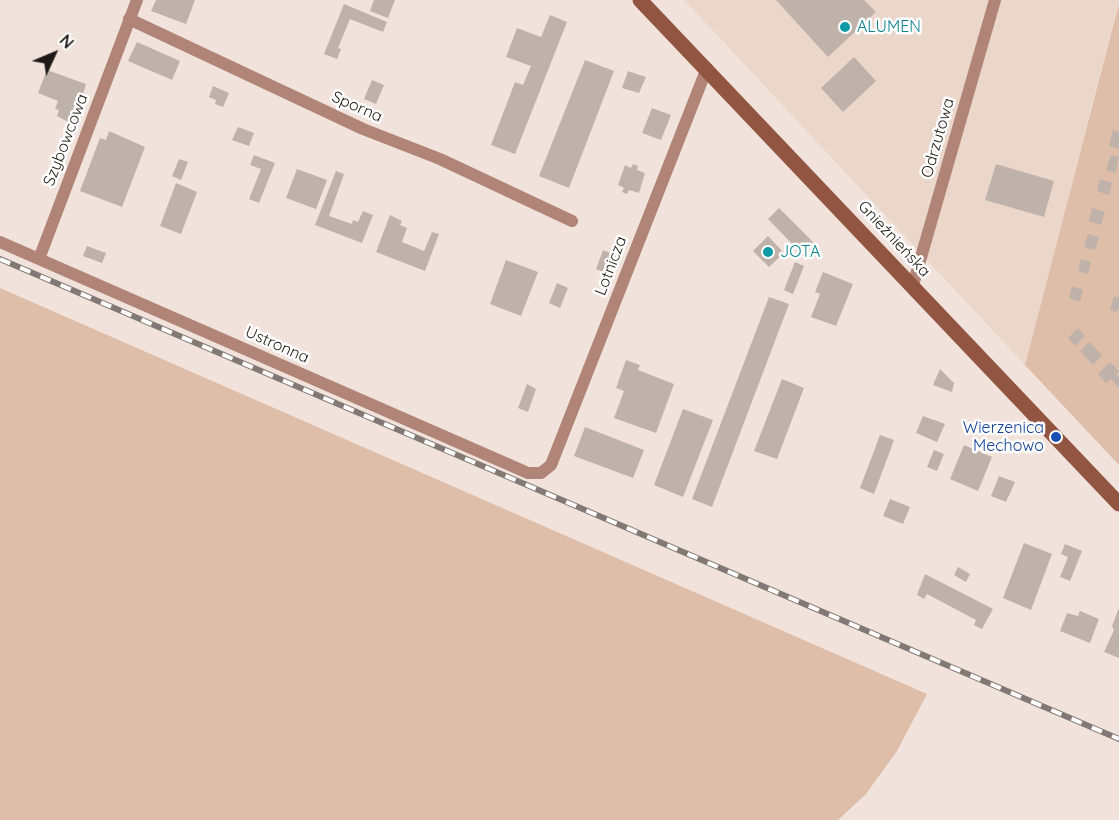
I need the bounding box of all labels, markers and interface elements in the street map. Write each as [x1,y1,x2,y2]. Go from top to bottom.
place label: ALUMEN [857,17,921,37]
marker: ALUMEN [838,20,852,34]
north arrow [24,24,84,84]
text: N [56,30,78,53]
street label: Sporna [329,87,385,127]
street label: Szybowcowa [40,91,92,189]
street label: Odrzutowa [917,96,959,180]
street label: Gnieźnieńska [854,197,934,281]
street label: Lotnicza [591,234,631,298]
place label: JOTA [780,242,820,262]
marker: JOTA [761,245,775,259]
street label: Ustronna [242,322,312,368]
place label: Wierzenica Mechowo [963,418,1044,456]
marker: Wierzenica Mechowo [1049,430,1063,444]

